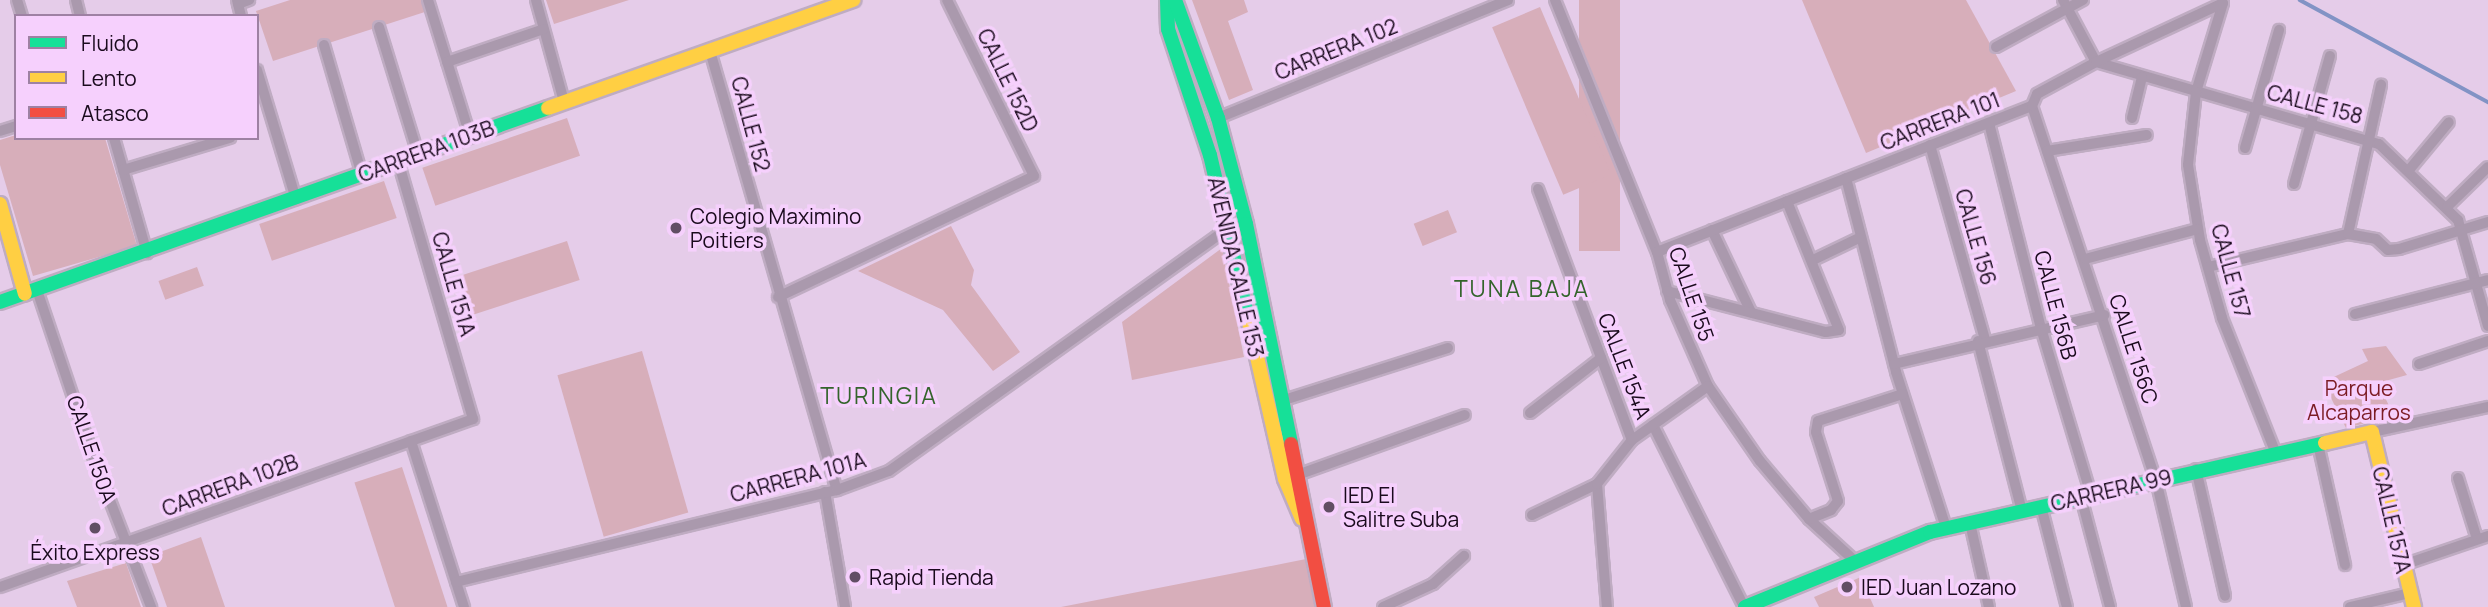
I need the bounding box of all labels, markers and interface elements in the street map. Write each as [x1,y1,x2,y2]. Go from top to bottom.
street label: CARRERA 102 [1271,13,1401,85]
legend [14,14,259,140]
street label: CALLE 152D [972,24,1044,136]
text: Fluido [81,29,139,57]
text: Lento [81,64,137,92]
street label: CALLE 152 [726,74,776,174]
street label: CALLE 158 [2264,79,2366,129]
street label: CARRERA 101 [1877,87,2003,155]
text: Atasco [81,99,149,127]
street label: CARRERA 103B [355,115,497,187]
street label: AVENIDA CALLE 153 [1203,174,1269,360]
street label: CALLE 156 [1950,186,2002,288]
place label: Colegio Maximino Poitiers [690,203,861,253]
marker: Colegio Maximino Poitiers [668,220,684,236]
street label: CALLE 157 [2206,221,2256,321]
street label: CALLE 151A [427,229,481,339]
street label: CALLE 155 [1664,244,1720,344]
street label: CALLE 156B [2029,248,2083,362]
district label: TUNA BAJA [1455,274,1589,302]
street label: CALLE 156C [2104,291,2164,407]
street label: CALLE 154A [1593,309,1657,423]
park label: Parque Alcaparros [2307,375,2411,425]
district label: TURINGIA [821,381,937,409]
street label: CALLE 150A [62,392,122,506]
street label: CARRERA 101A [727,447,869,507]
street label: CARRERA 102B [159,449,301,521]
street label: CARRERA 99 [2048,464,2174,516]
street label: CALLE 157A [2367,464,2417,576]
place label: IED El Salitre Suba [1343,482,1459,532]
marker: IED El Salitre Suba [1321,499,1337,515]
marker: Éxito Express [87,520,103,536]
place label: Éxito Express [30,539,160,565]
place label: Rapid Tienda [869,564,994,590]
marker: Rapid Tienda [847,569,863,585]
place label: IED Juan Lozano [1861,574,2016,600]
marker: IED Juan Lozano [1839,579,1855,595]

